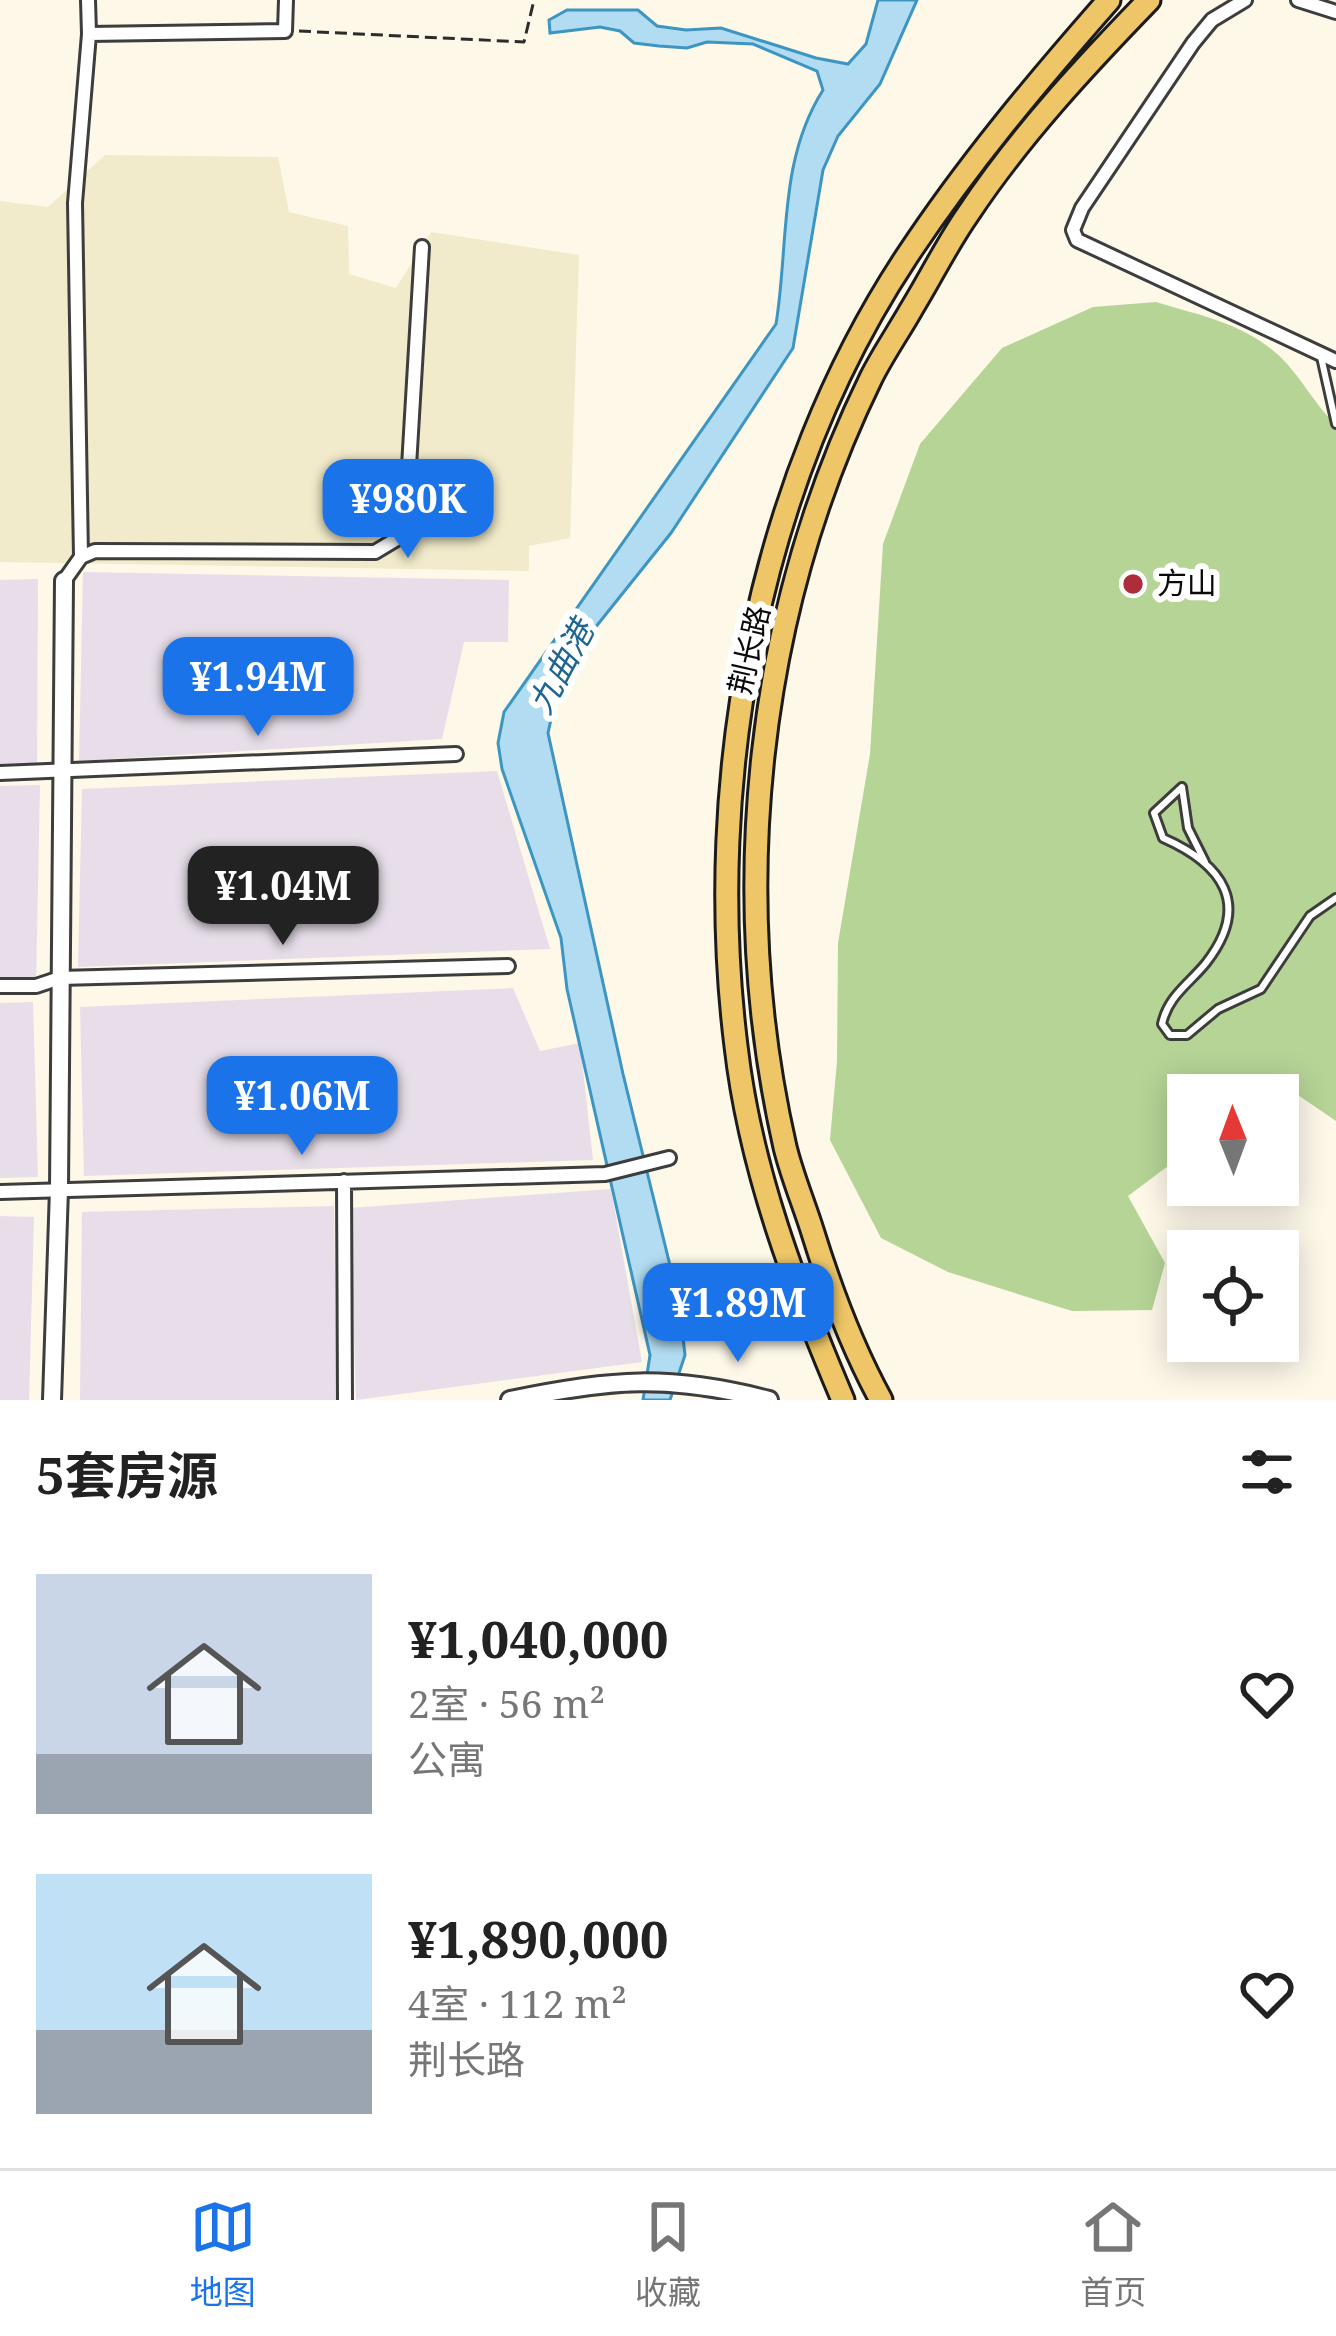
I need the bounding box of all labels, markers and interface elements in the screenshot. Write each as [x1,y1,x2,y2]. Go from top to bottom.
pin: ¥980K [324,459,492,561]
text: ¥980K [350,471,466,524]
place label: 方山 [1157,562,1217,603]
marker: 方山 [1120,571,1146,597]
street label: 荆长路 [718,601,779,698]
water label: 九曲港 [517,609,606,721]
pin: ¥1.94M [160,637,356,739]
text: ¥1.94M [190,649,326,702]
pin: ¥1.04M [185,846,381,948]
text: ¥1.04M [215,858,351,911]
pin: ¥1.06M [204,1056,400,1158]
text: ¥1.06M [234,1068,370,1121]
north arrow [1167,1074,1299,1206]
map controls [1167,1074,1299,1362]
button: locate [1167,1230,1299,1362]
pin: ¥1.89M [640,1263,836,1365]
text: ¥1.89M [670,1275,806,1328]
text: 5套房源 [36,1439,218,1509]
icon: filters [1234,1439,1300,1505]
text: ¥1,040,000 [408,1603,669,1673]
icon: home [132,1622,276,1766]
icon: heart [1234,1661,1300,1727]
text: 2室 · 56 m² [408,1676,605,1729]
text: 公寓 [408,1732,486,1785]
text: ¥1,890,000 [408,1903,669,1973]
icon: home [132,1922,276,2066]
icon: heart [1234,1961,1300,2027]
text: 4室 · 112 m² [408,1976,627,2029]
text: 荆长路 [408,2032,525,2085]
tab: 地图 [190,2194,256,2314]
tab: 收藏 [635,2194,701,2314]
tab: 首页 [1080,2194,1146,2314]

